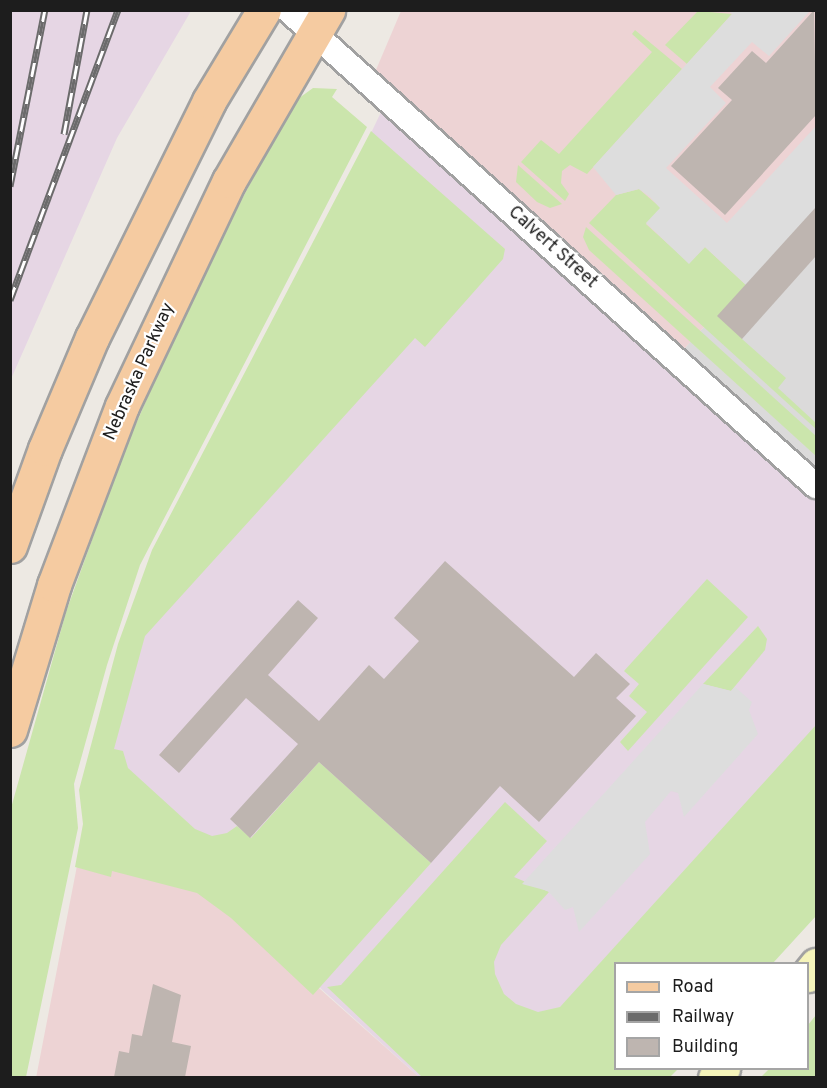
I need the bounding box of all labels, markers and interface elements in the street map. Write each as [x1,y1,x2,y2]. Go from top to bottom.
street label: Calvert Street [503,202,601,294]
street label: Nebraska Parkway [100,300,180,444]
legend [614,962,809,1070]
text: Road [672,976,714,999]
text: Railway [672,1006,734,1029]
text: Building [672,1036,738,1059]

